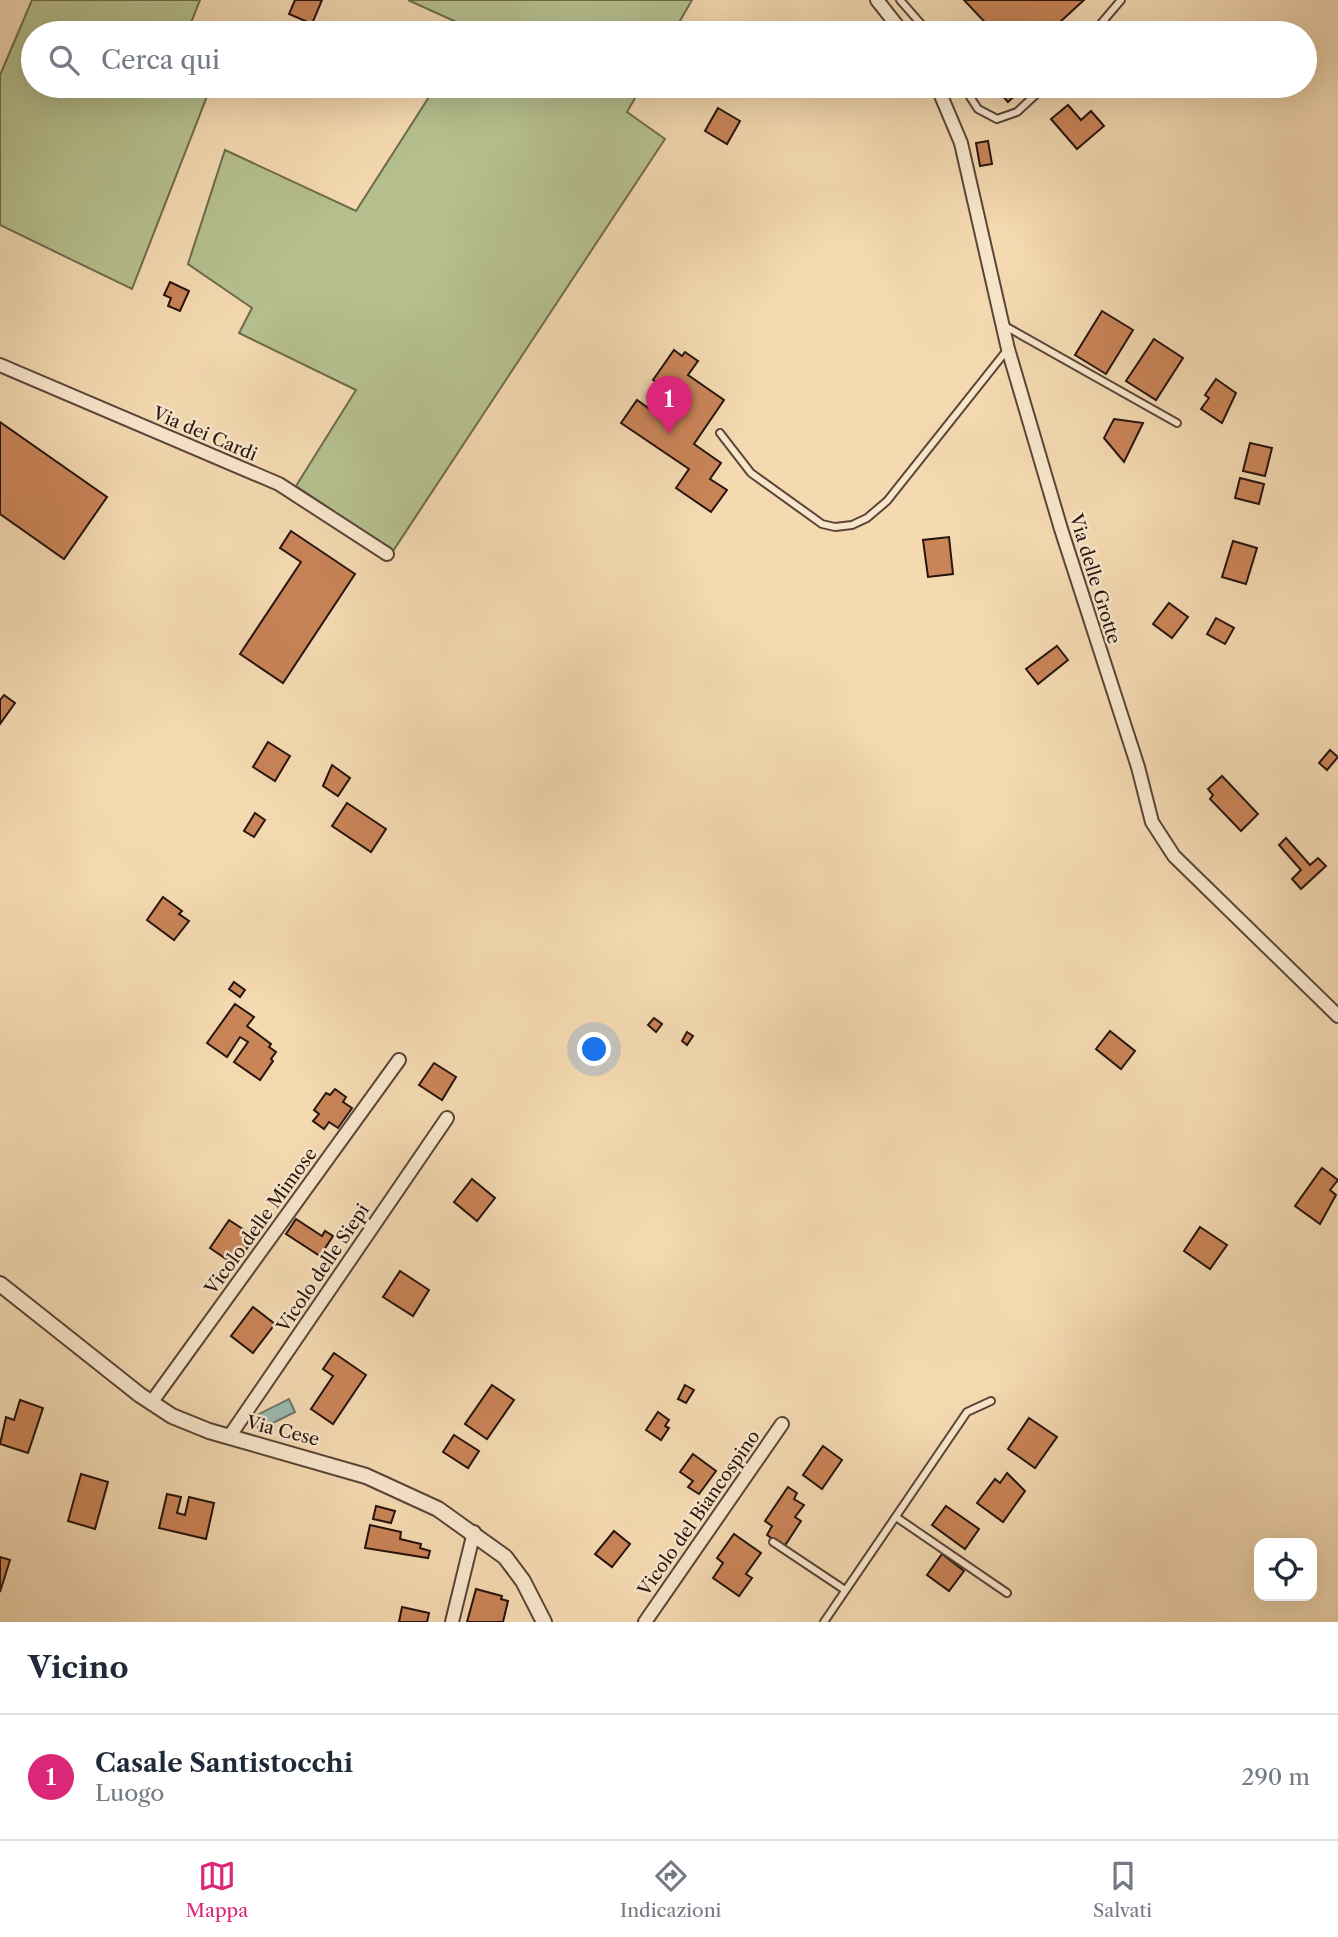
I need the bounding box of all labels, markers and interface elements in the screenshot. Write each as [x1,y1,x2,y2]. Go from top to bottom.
search box [21,21,1317,98]
icon: search [45,41,83,79]
text: Cerca qui [101,44,220,76]
pin: 1 [646,376,692,434]
street label: Via dei Cardi [149,402,261,466]
street label: Via delle Grotte [1064,510,1125,647]
your location [577,1032,611,1066]
street label: Vicolo delle Mimose [200,1143,322,1300]
street label: Vicolo delle Siepi [271,1199,374,1337]
street label: Via Cese [243,1411,322,1451]
street label: Vicolo del Biancospino [633,1426,765,1601]
map controls [1254,1538,1317,1601]
button: locate [1254,1538,1317,1601]
text: Vicino [28,1649,128,1686]
text: Casale Santistocchi [95,1747,353,1779]
text: 1 [46,1763,56,1791]
text: 290 m [1241,1763,1310,1791]
text: Luogo [95,1779,164,1807]
tab: Mappa [186,1857,248,1922]
tab: Indicazioni [620,1857,721,1922]
tab: Salvati [1093,1857,1152,1922]

